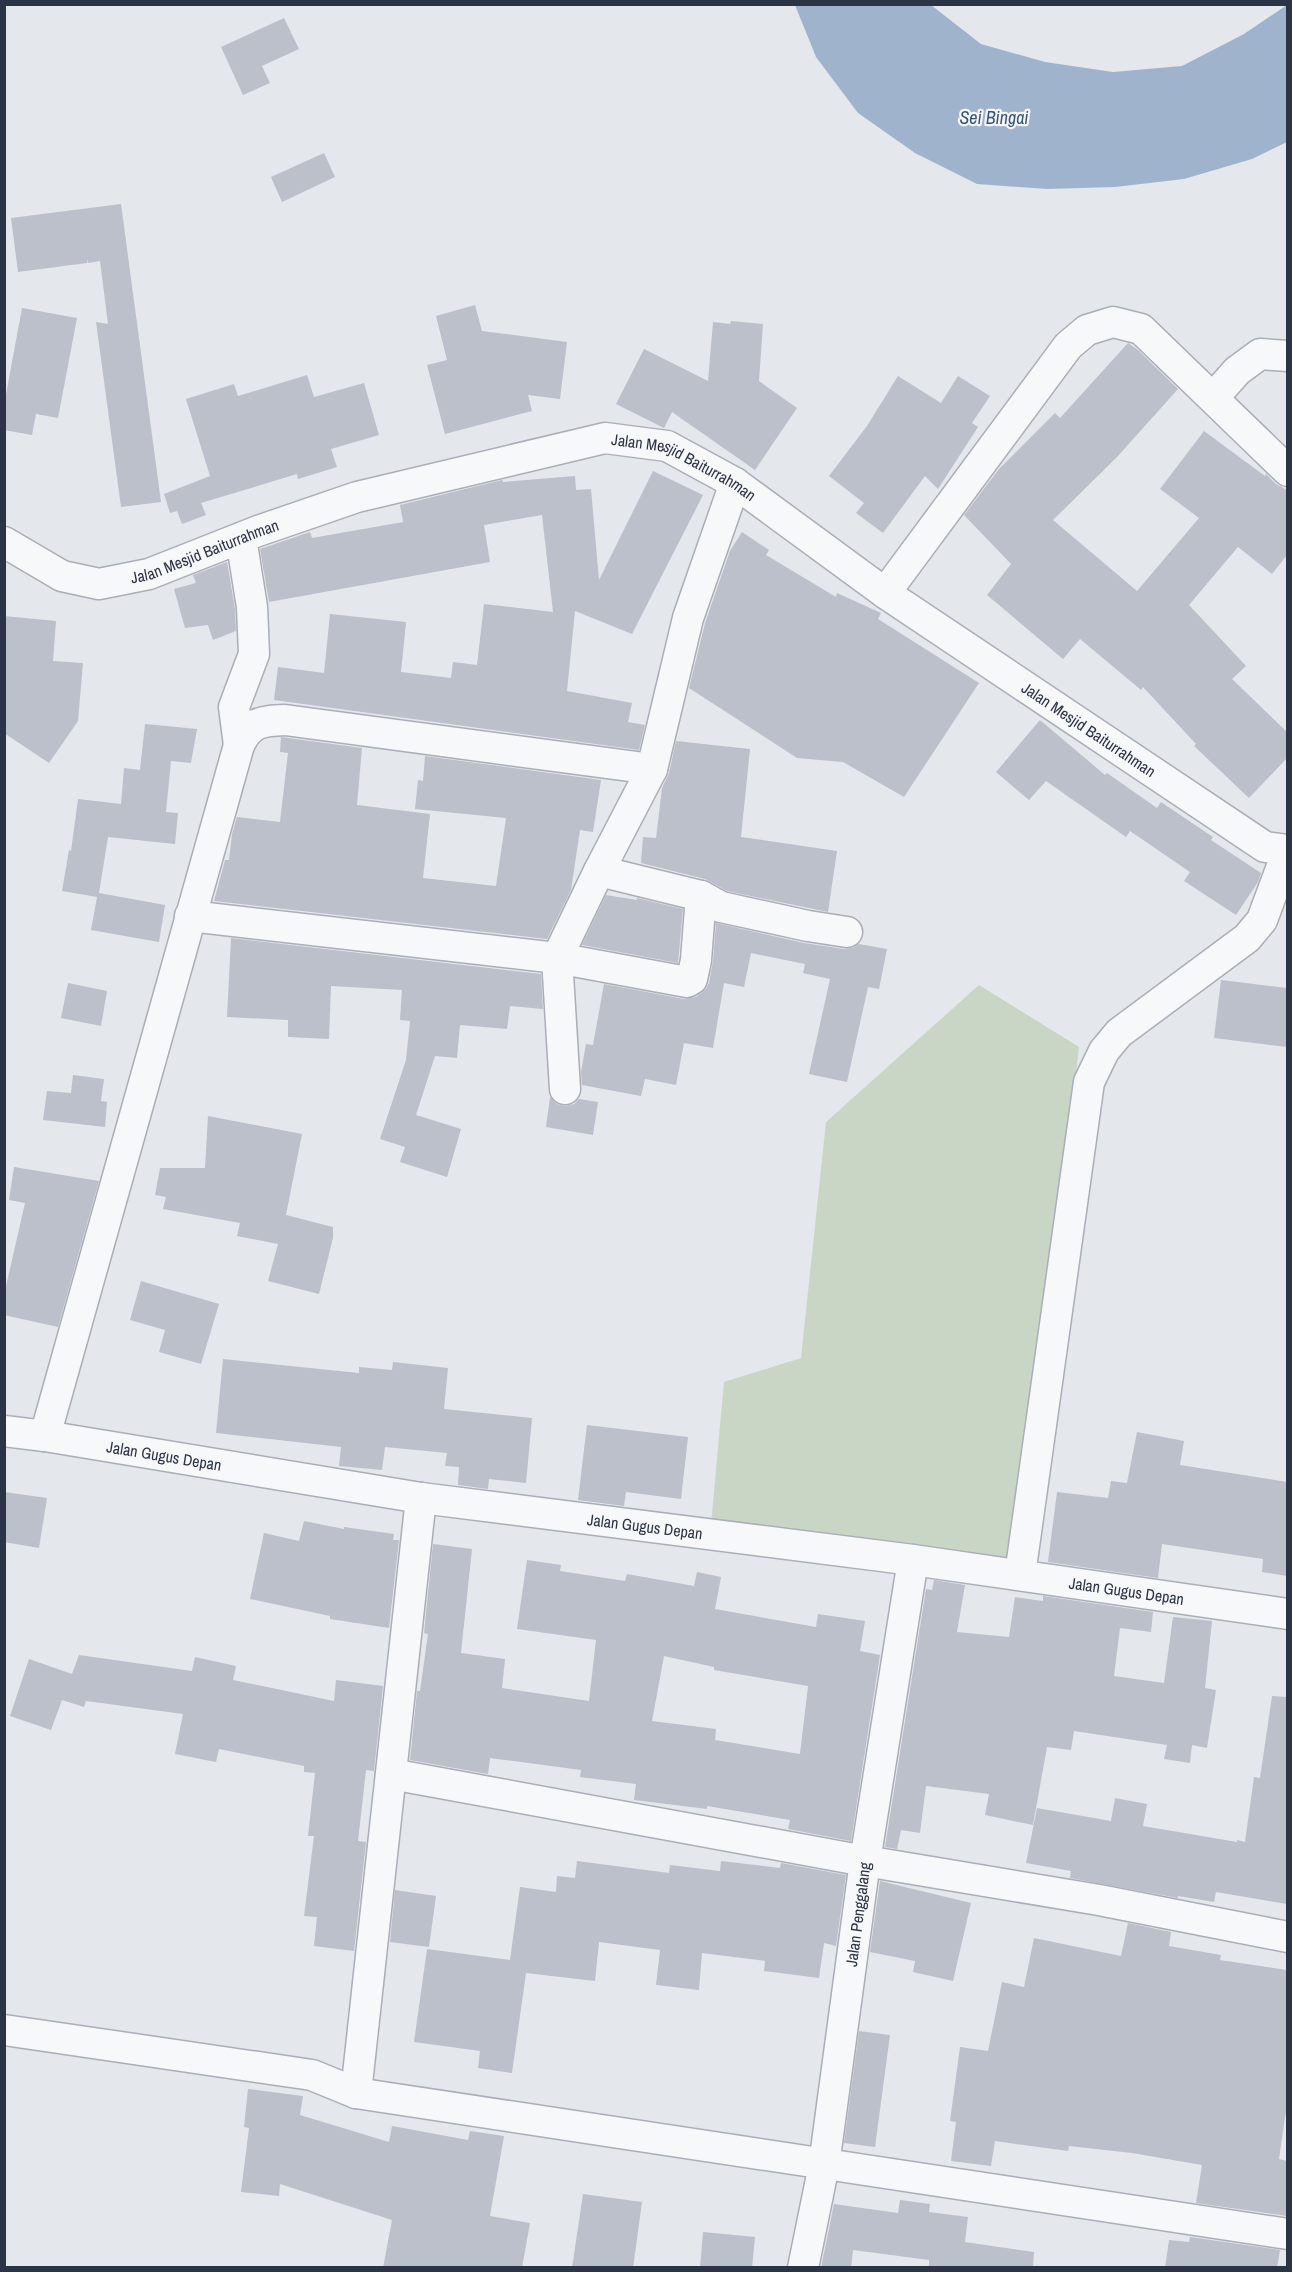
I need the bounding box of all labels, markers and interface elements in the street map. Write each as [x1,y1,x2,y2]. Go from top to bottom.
water label: Sei Bingai [960,105,1028,130]
street label: Jalan Mesjid Baiturrahman [610,428,761,506]
street label: Jalan Mesjid Baiturrahman [129,514,282,588]
street label: Jalan Mesjid Baiturrahman [1018,677,1160,782]
street label: Jalan Gugus Depan [105,1435,223,1476]
street label: Jalan Gugus Depan [586,1508,704,1544]
street label: Jalan Gugus Depan [1068,1572,1186,1610]
street label: Jalan Penggalang [840,1860,876,1968]

